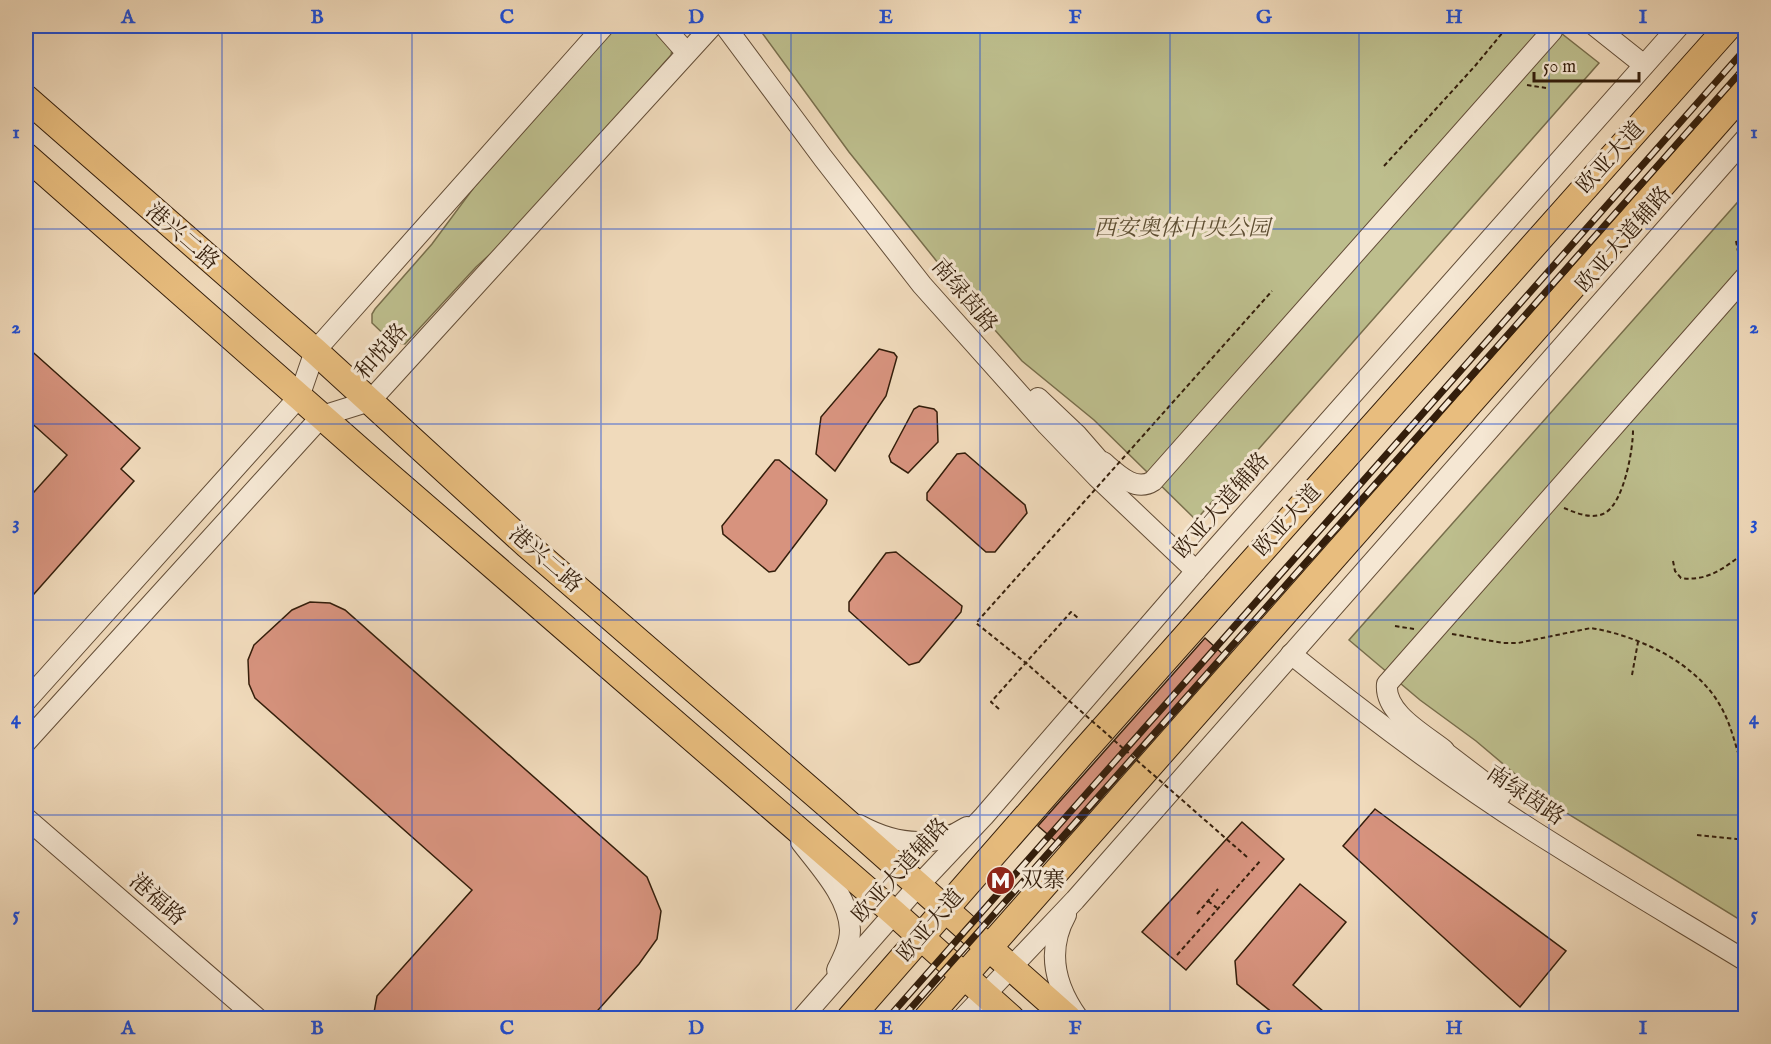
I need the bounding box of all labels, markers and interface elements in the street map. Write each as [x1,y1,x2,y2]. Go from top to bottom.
text: A [120,5,136,30]
text: B [310,5,324,30]
text: C [500,5,514,30]
text: D [688,5,704,30]
text: E [879,5,893,30]
text: F [1069,5,1082,30]
text: G [1256,5,1273,30]
text: H [1445,5,1463,30]
text: I [1639,5,1648,30]
scale bar [1534,45,1639,83]
text: 50 m [1543,56,1576,79]
street label: 欧亚大道 [1571,116,1651,200]
text: 1 [12,120,20,145]
text: 1 [1750,120,1758,145]
street label: 欧亚大道辅路 [1570,181,1678,299]
street label: 港兴二路 [140,198,224,276]
park label: 西安奥体中央公园 [1094,215,1273,243]
street label: 南绿茵路 [925,253,1003,339]
text: 2 [11,315,21,340]
text: 2 [1749,315,1759,340]
street label: 和悦路 [350,318,414,386]
street label: 欧亚大道辅路 [1168,447,1276,565]
street label: 欧亚大道 [1248,479,1328,563]
text: 3 [12,511,20,536]
text: 3 [1750,511,1758,536]
street label: 港兴二路 [503,521,587,599]
text: 4 [11,706,22,731]
text: 4 [1749,706,1760,731]
street label: 南绿茵路 [1481,760,1569,832]
street label: 欧亚大道辅路 [847,813,955,929]
metro station icon: 双寨 [984,865,1016,897]
place label: 双寨 [1021,867,1065,895]
street label: 港福路 [123,868,191,932]
street label: 欧亚大道 [892,884,970,968]
text: 5 [12,902,20,927]
text: 5 [1750,902,1758,927]
text: A [120,1016,136,1041]
text: B [310,1016,324,1041]
text: C [500,1016,514,1041]
text: D [688,1016,704,1041]
text: E [879,1016,893,1041]
text: F [1069,1016,1082,1041]
text: G [1256,1016,1273,1041]
text: H [1445,1016,1463,1041]
text: I [1639,1016,1648,1041]

